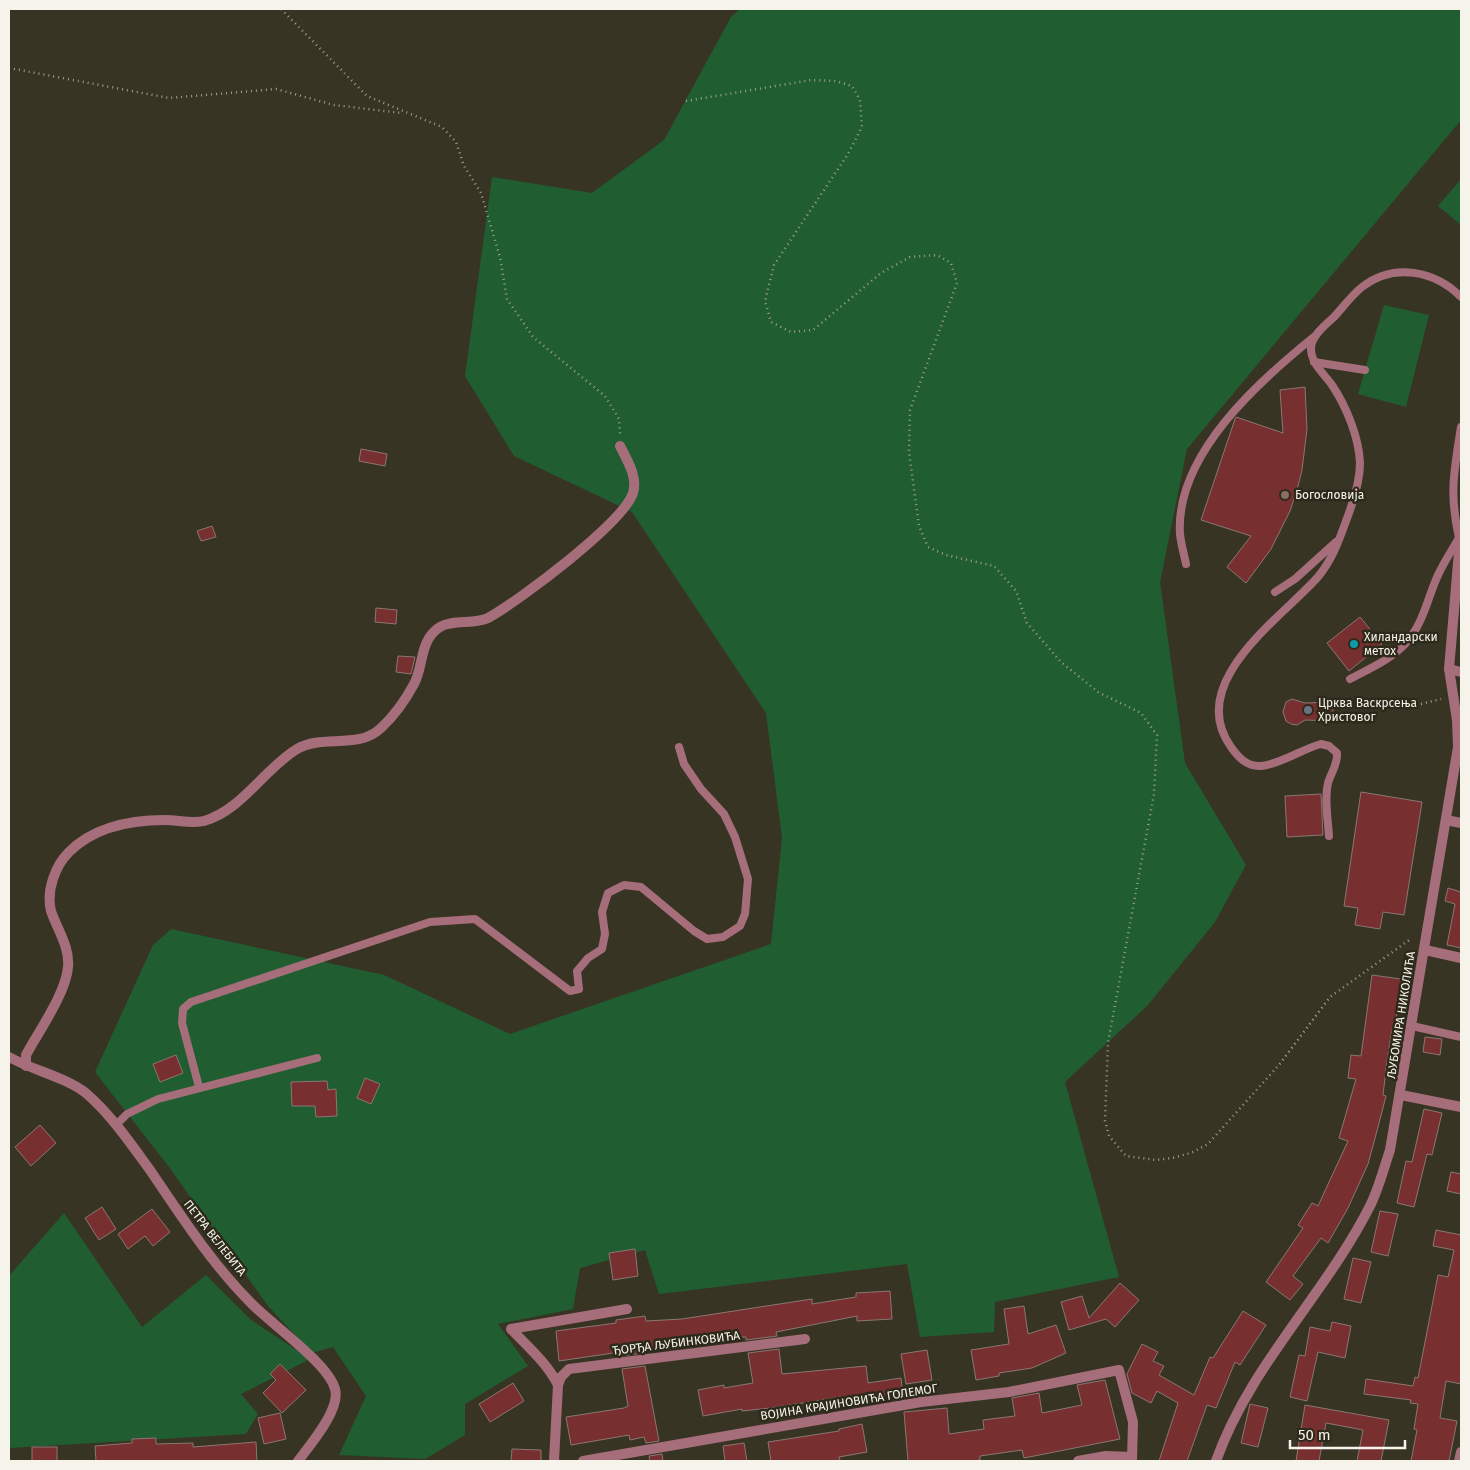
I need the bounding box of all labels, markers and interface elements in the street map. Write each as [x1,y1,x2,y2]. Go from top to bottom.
place label: Богословија [1295,488,1364,502]
marker: Богословија [1279,489,1291,501]
place label: Хиландарски метох [1364,630,1438,658]
marker: Хиландарски метох [1348,638,1360,650]
place label: Црква Васкрсења Христовог [1318,696,1417,724]
marker: Црква Васкрсења Христовог [1302,704,1314,716]
street label: ЉУБОМИРА НИКОЛИЋА [1384,950,1418,1080]
street label: ПЕТРА ВЕЛЕБИТА [181,1197,249,1279]
street label: ЂОРЂА ЉУБИНКОВИЋА [611,1328,741,1358]
street label: ВОЈИНА КРАЈИНОВИЋА ГОЛЕМОГ [759,1381,939,1423]
scale bar [1290,1418,1405,1450]
text: 50 m [1298,1426,1331,1444]

